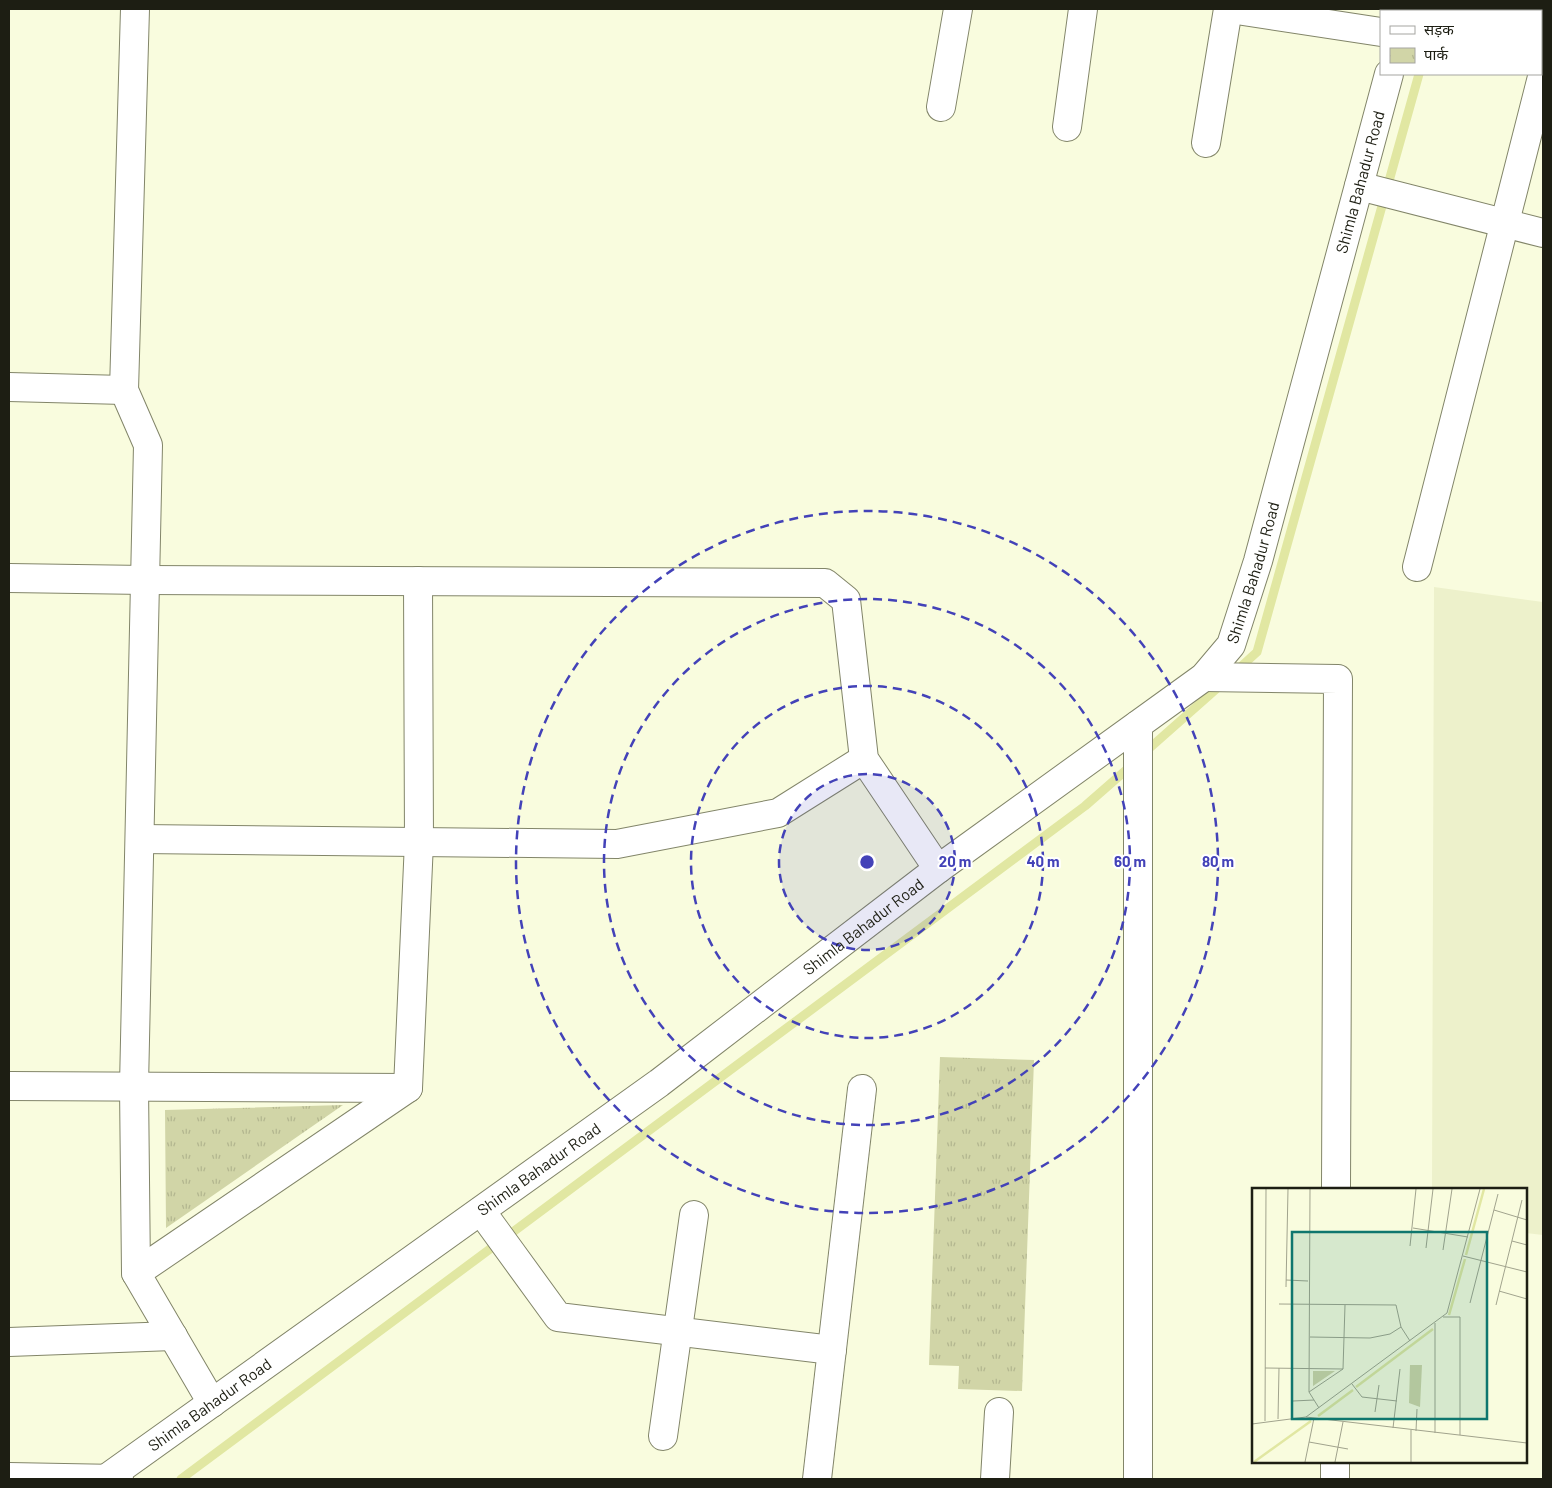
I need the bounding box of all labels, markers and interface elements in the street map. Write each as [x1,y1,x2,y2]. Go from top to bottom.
legend [1380,10,1542,75]
text: सड़क [1424,20,1454,38]
text: पार्क [1424,45,1448,63]
street label: Shimla Bahadur Road [1331,108,1388,255]
street label: Shimla Bahadur Road [1222,499,1283,646]
text: 20 m [939,852,971,870]
text: 40 m [1026,852,1060,870]
text: 60 m [1114,852,1146,870]
text: 80 m [1202,852,1234,870]
centre of rings [858,853,876,871]
street label: Shimla Bahadur Road [799,874,927,978]
street label: Shimla Bahadur Road [473,1118,604,1219]
inset map [1252,1188,1527,1463]
street label: Shimla Bahadur Road [144,1354,275,1455]

